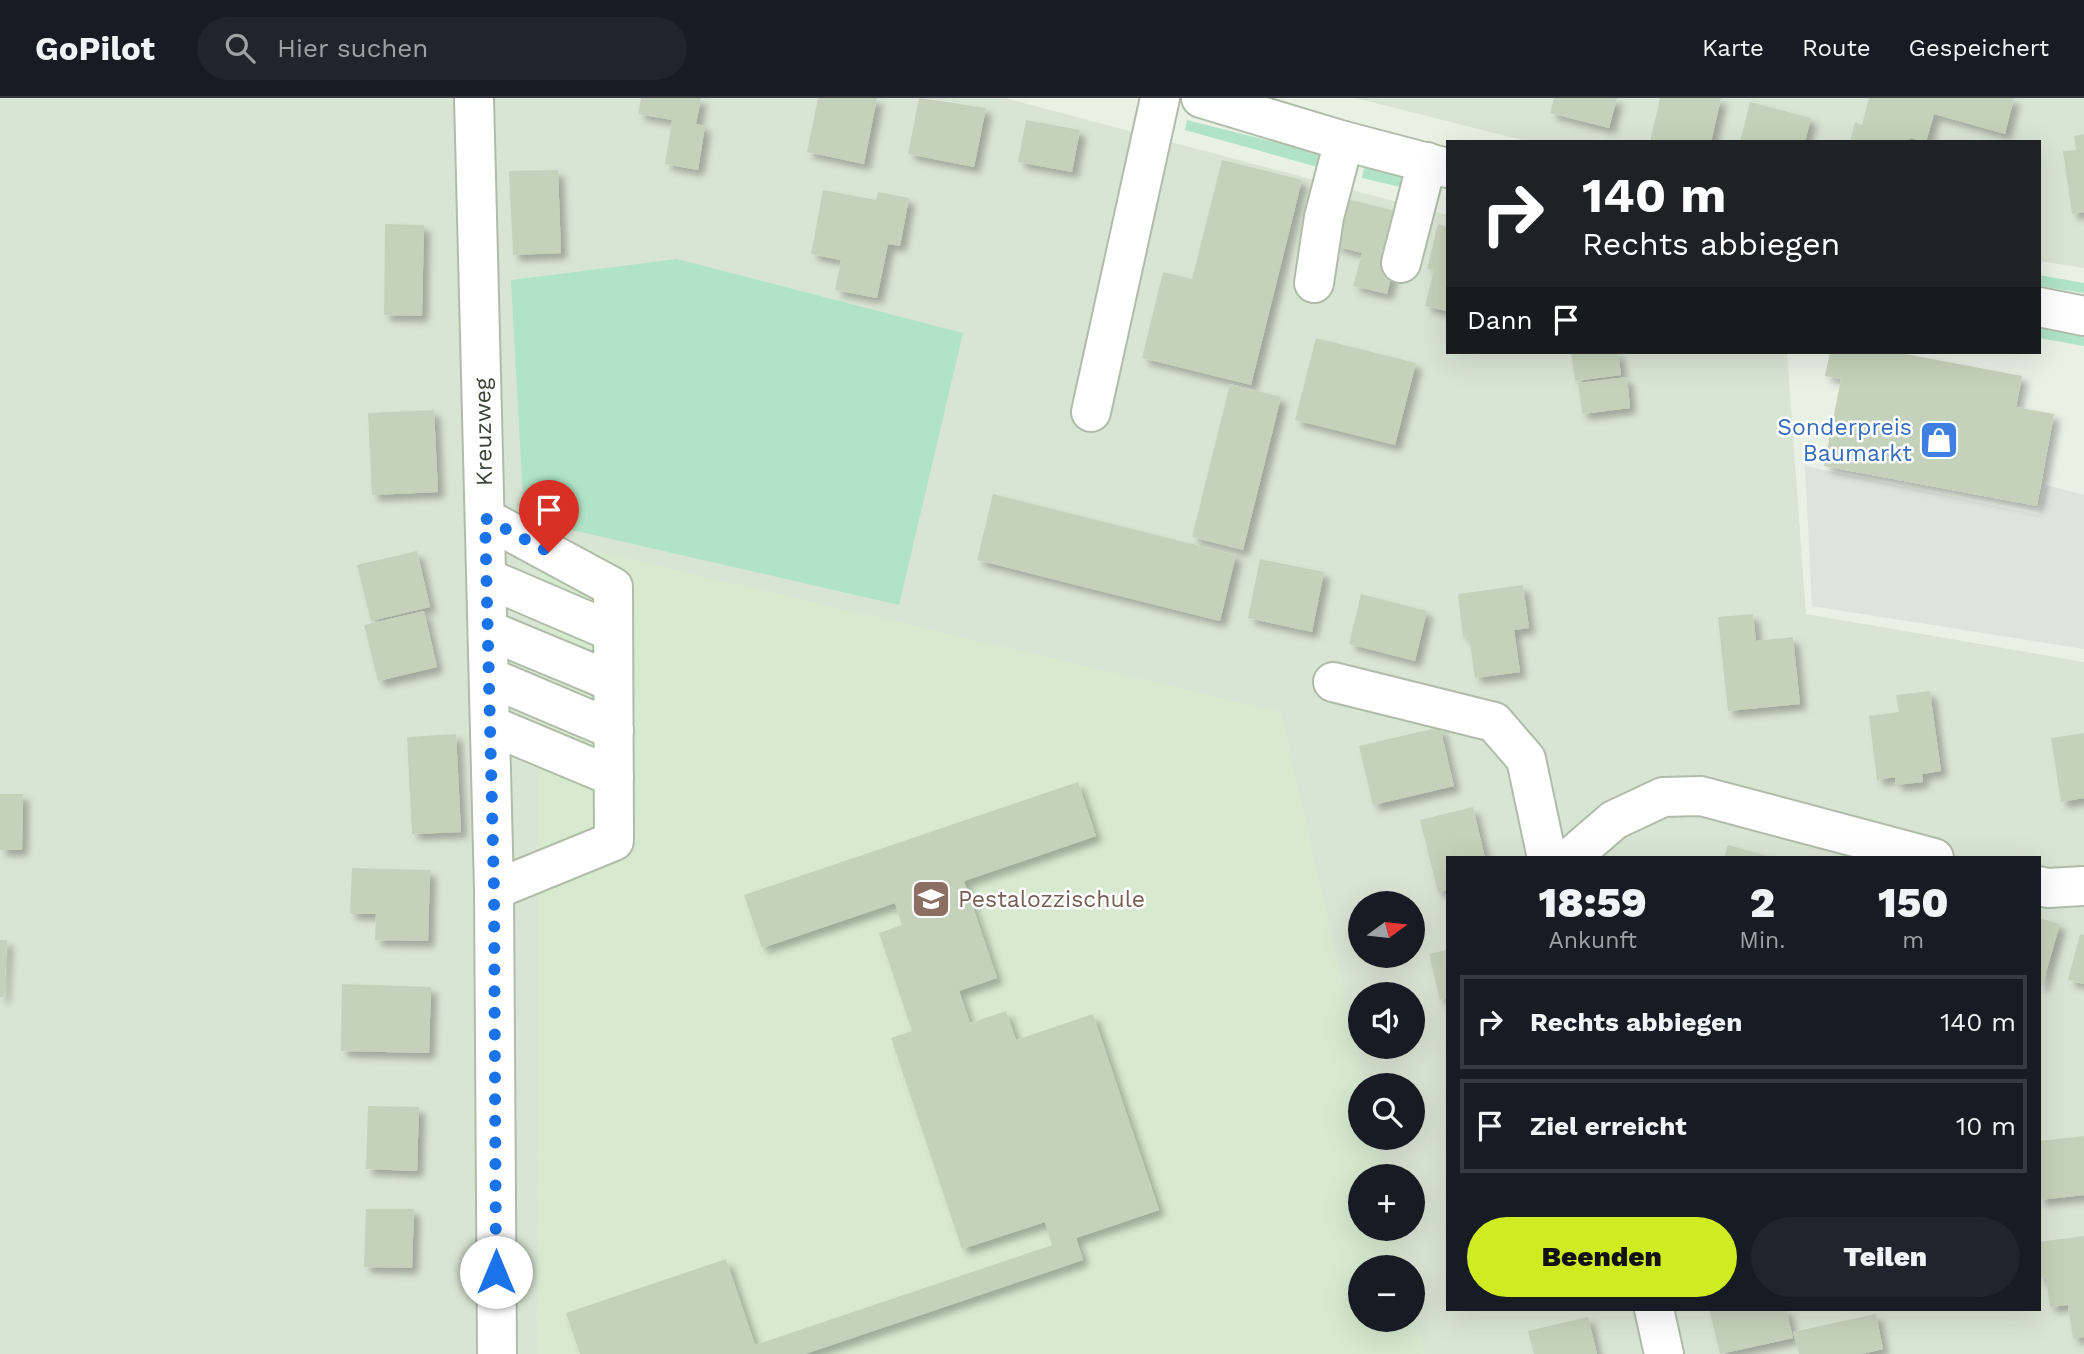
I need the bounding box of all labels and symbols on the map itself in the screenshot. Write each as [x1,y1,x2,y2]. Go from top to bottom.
street label: Kreuzweg [469,377,498,486]
place label: Sonderpreis Baumarkt [1777,414,1912,467]
shop icon: Sonderpreis Baumarkt [1918,419,1960,461]
pin [519,480,579,552]
school or university icon: Pestalozzischule [910,878,952,920]
place label: Pestalozzischule [958,886,1145,913]
north arrow [1348,891,1424,968]
position arrow [459,1235,533,1309]

